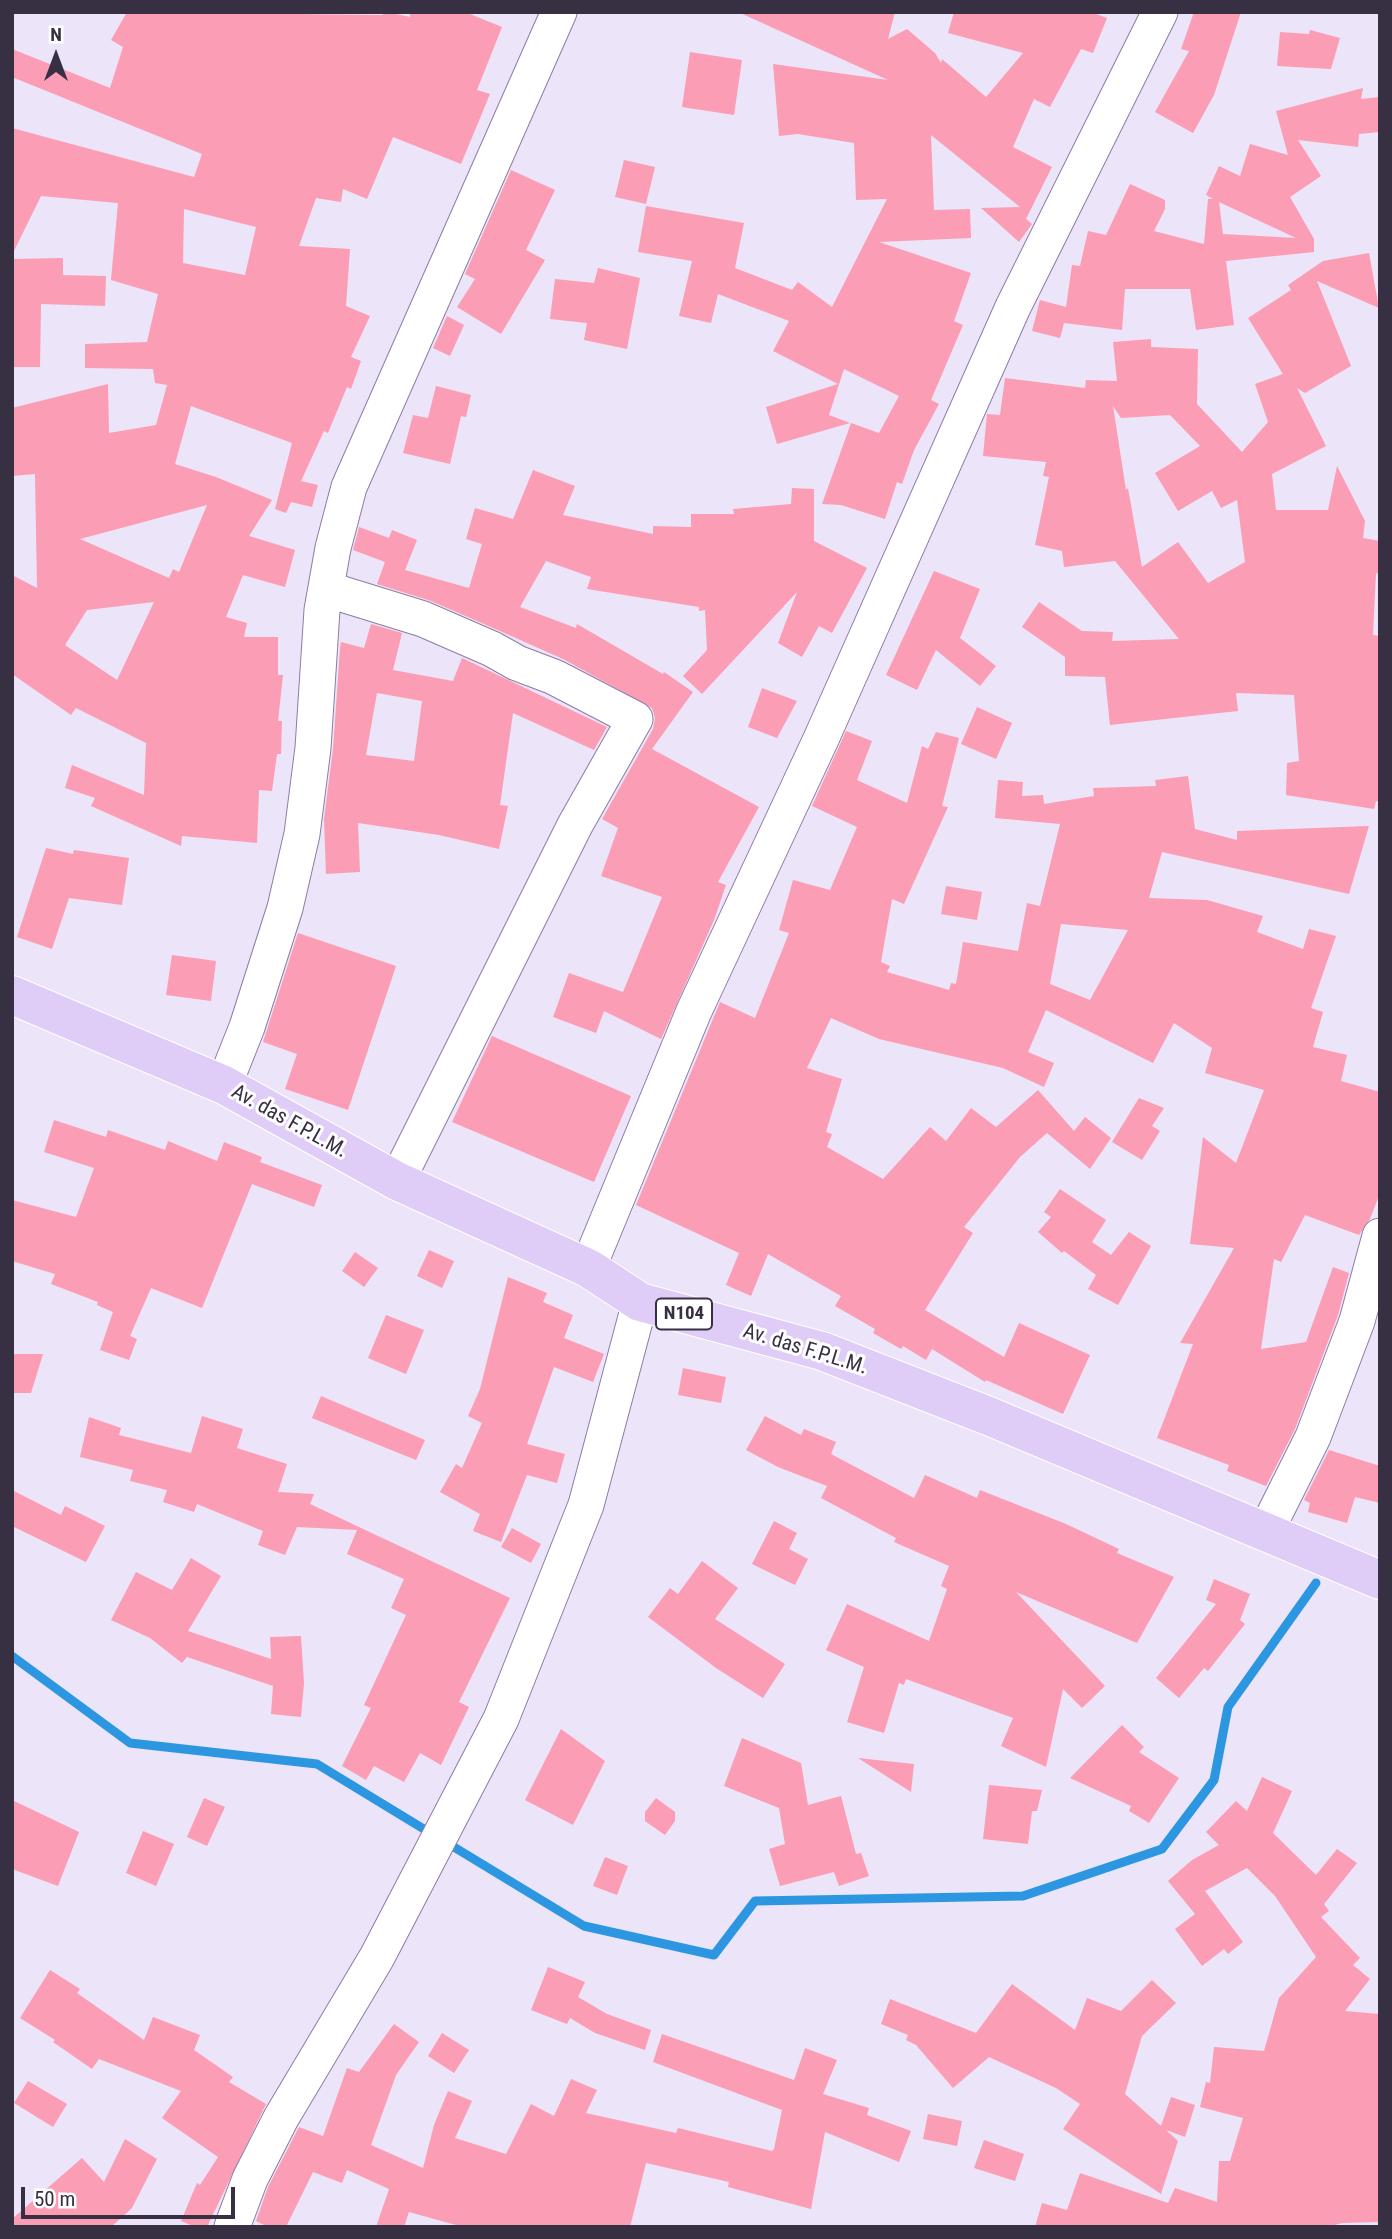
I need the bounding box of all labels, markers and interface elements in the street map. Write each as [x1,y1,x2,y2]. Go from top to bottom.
north arrow [21,21,91,91]
text: N [50,23,62,46]
street label: Av. das F.P.L.M. [227,1080,351,1164]
road number: N104 [656,1298,712,1330]
street label: Av. das F.P.L.M. [740,1319,870,1381]
scale bar [24,2172,238,2216]
text: 50 m [34,2187,75,2211]

